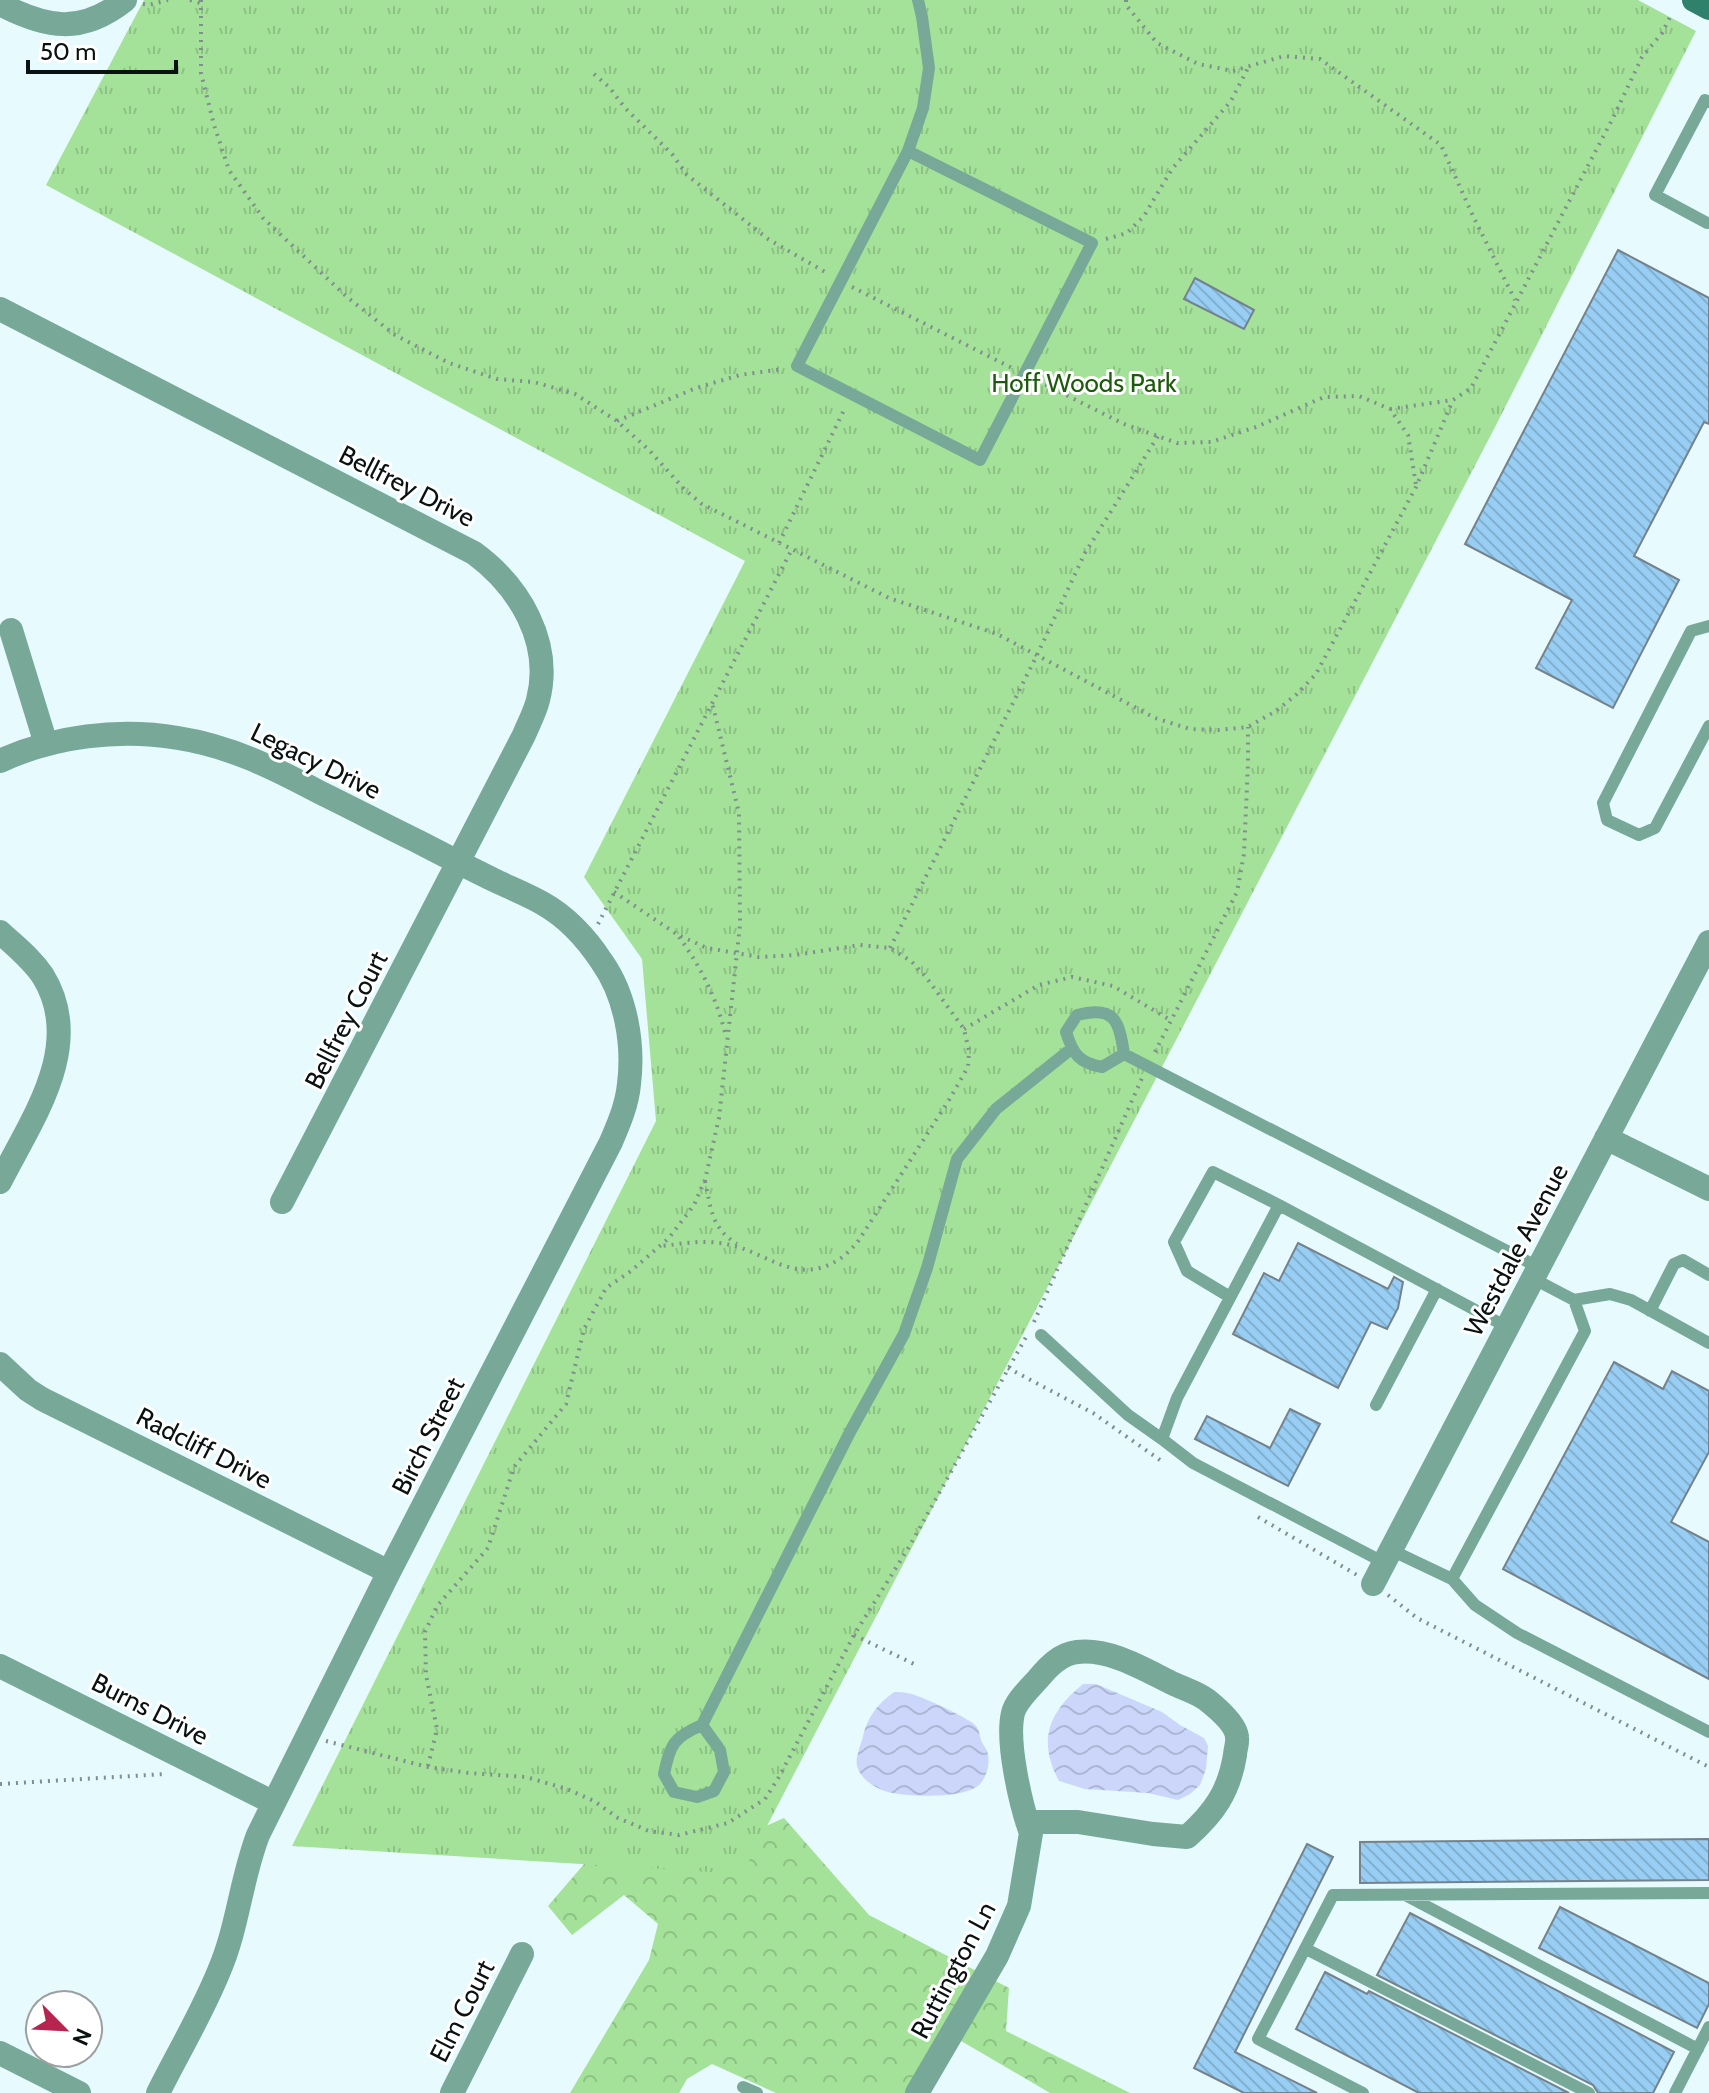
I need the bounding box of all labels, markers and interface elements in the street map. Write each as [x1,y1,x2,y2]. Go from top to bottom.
scale bar [28,24,176,74]
text: 50 m [40,37,96,66]
park label: Hoff Woods Park [991,367,1177,399]
street label: Bellfrey Drive [334,438,480,534]
street label: Legacy Drive [246,716,386,806]
street label: Bellfrey Court [298,946,394,1094]
street label: Westdale Avenue [1457,1158,1575,1342]
street label: Birch Street [385,1372,471,1500]
street label: Radcliff Drive [131,1400,277,1496]
street label: Burns Drive [86,1666,214,1752]
street label: Ruttington Ln [904,1896,1002,2044]
street label: Elm Court [423,1955,501,2067]
north arrow [24,1989,104,2069]
text: N [66,2024,97,2050]

